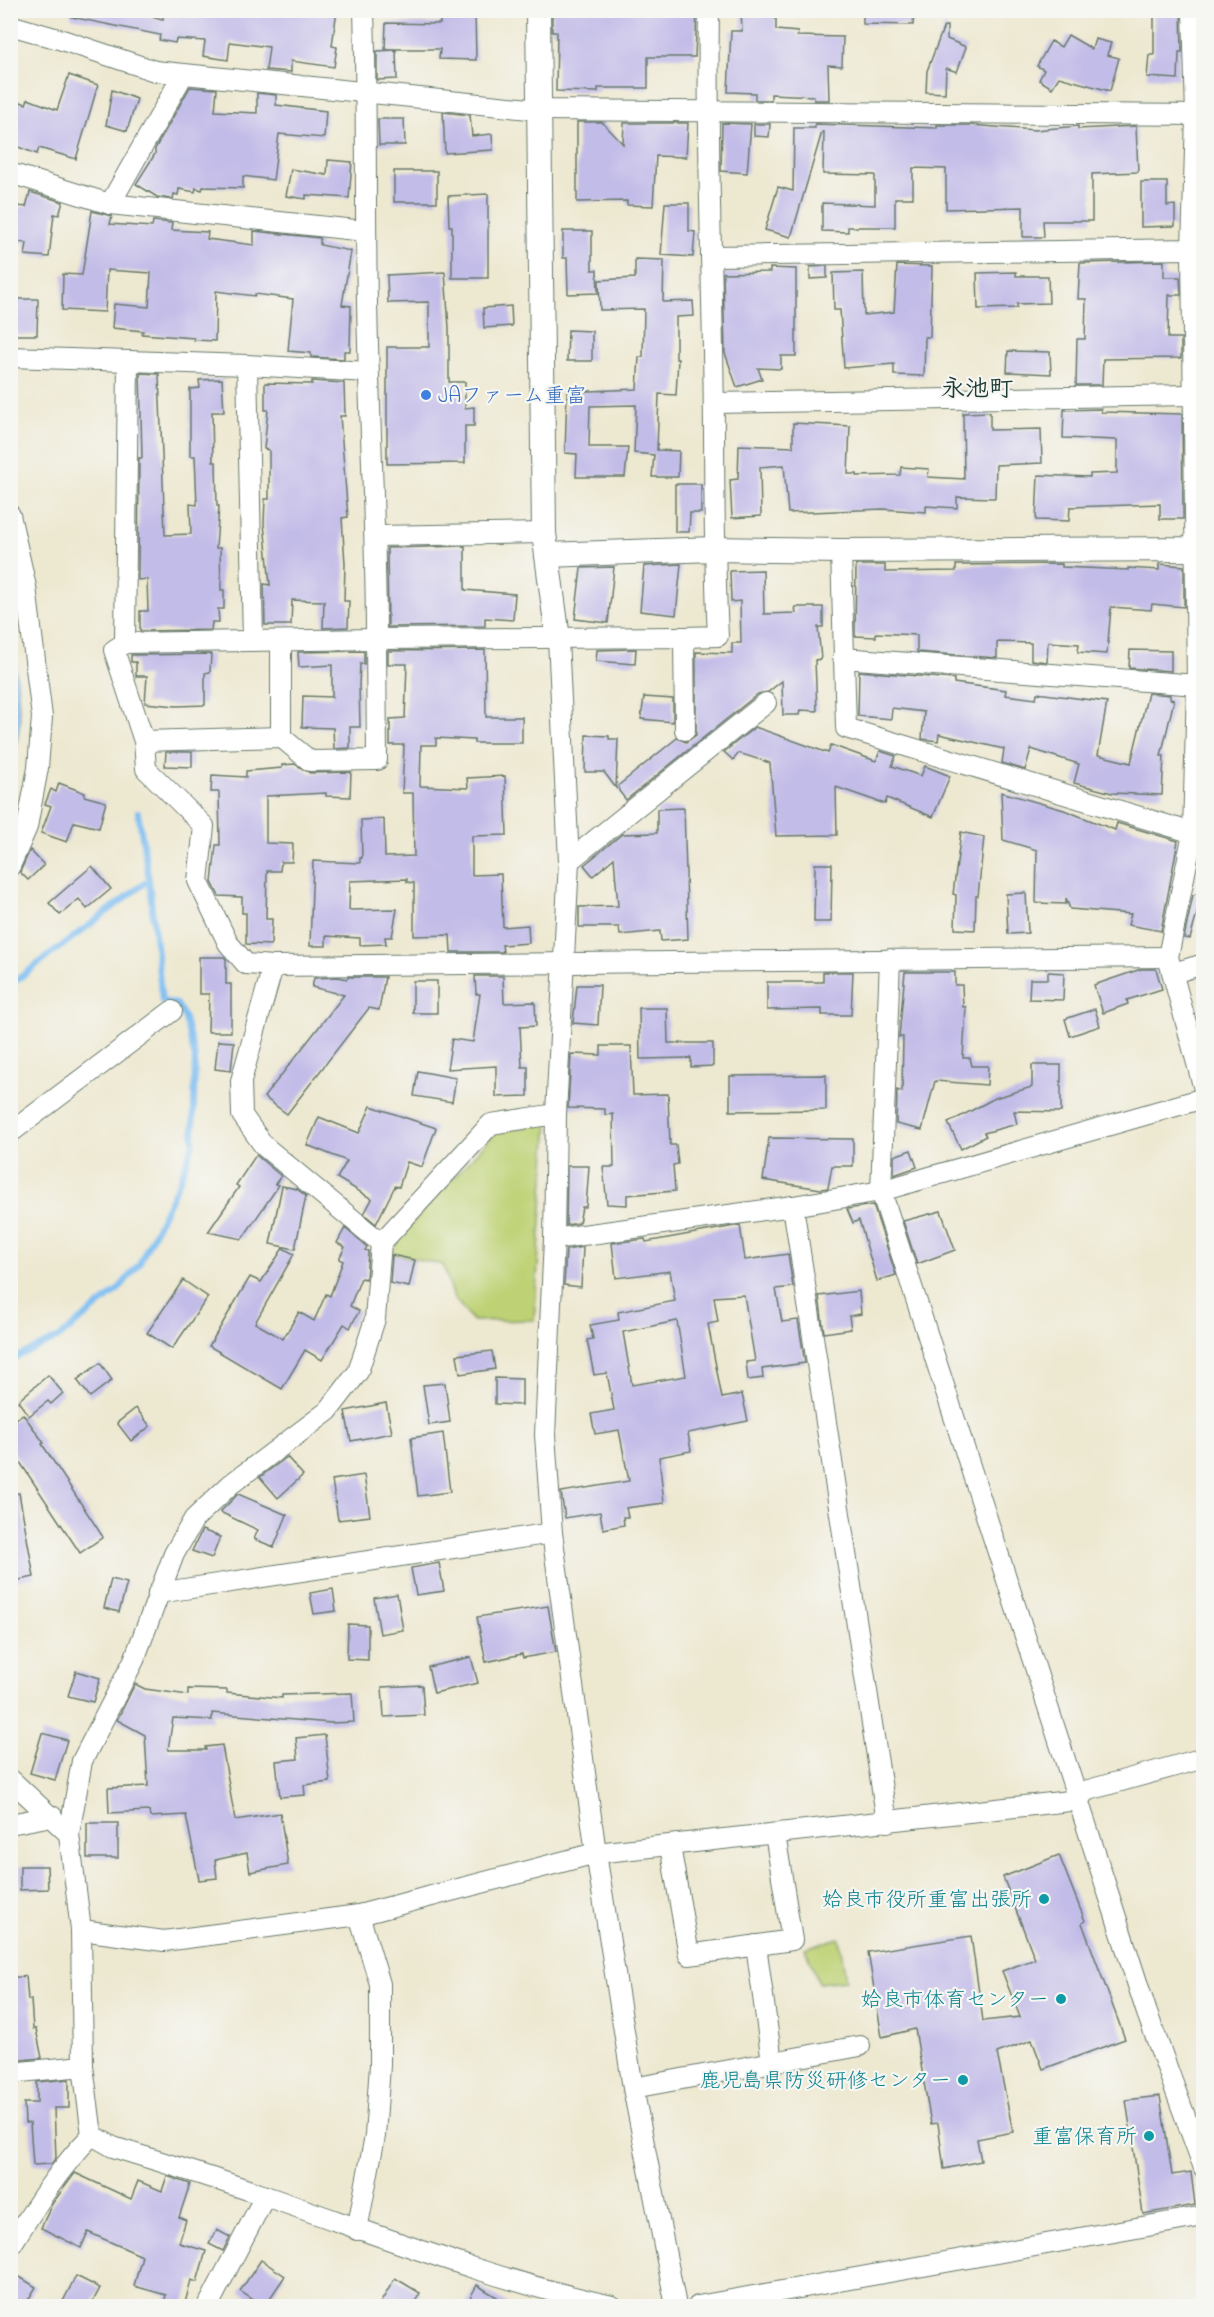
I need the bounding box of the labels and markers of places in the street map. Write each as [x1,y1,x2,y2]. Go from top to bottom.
place label: JAファーム重富 [438,382,586,412]
marker: JAファーム重富 [419,388,433,402]
place label: 姶良市役所重富出張所 [822,1886,1032,1916]
marker: 姶良市役所重富出張所 [1037,1892,1051,1906]
place label: 姶良市体育センター [861,1986,1049,2016]
marker: 姶良市体育センター [1054,1992,1068,2006]
place label: 鹿児島県防災研修センター [700,2067,951,2097]
marker: 鹿児島県防災研修センター [956,2073,970,2087]
place label: 重富保育所 [1032,2123,1137,2153]
marker: 重富保育所 [1142,2129,1156,2143]

